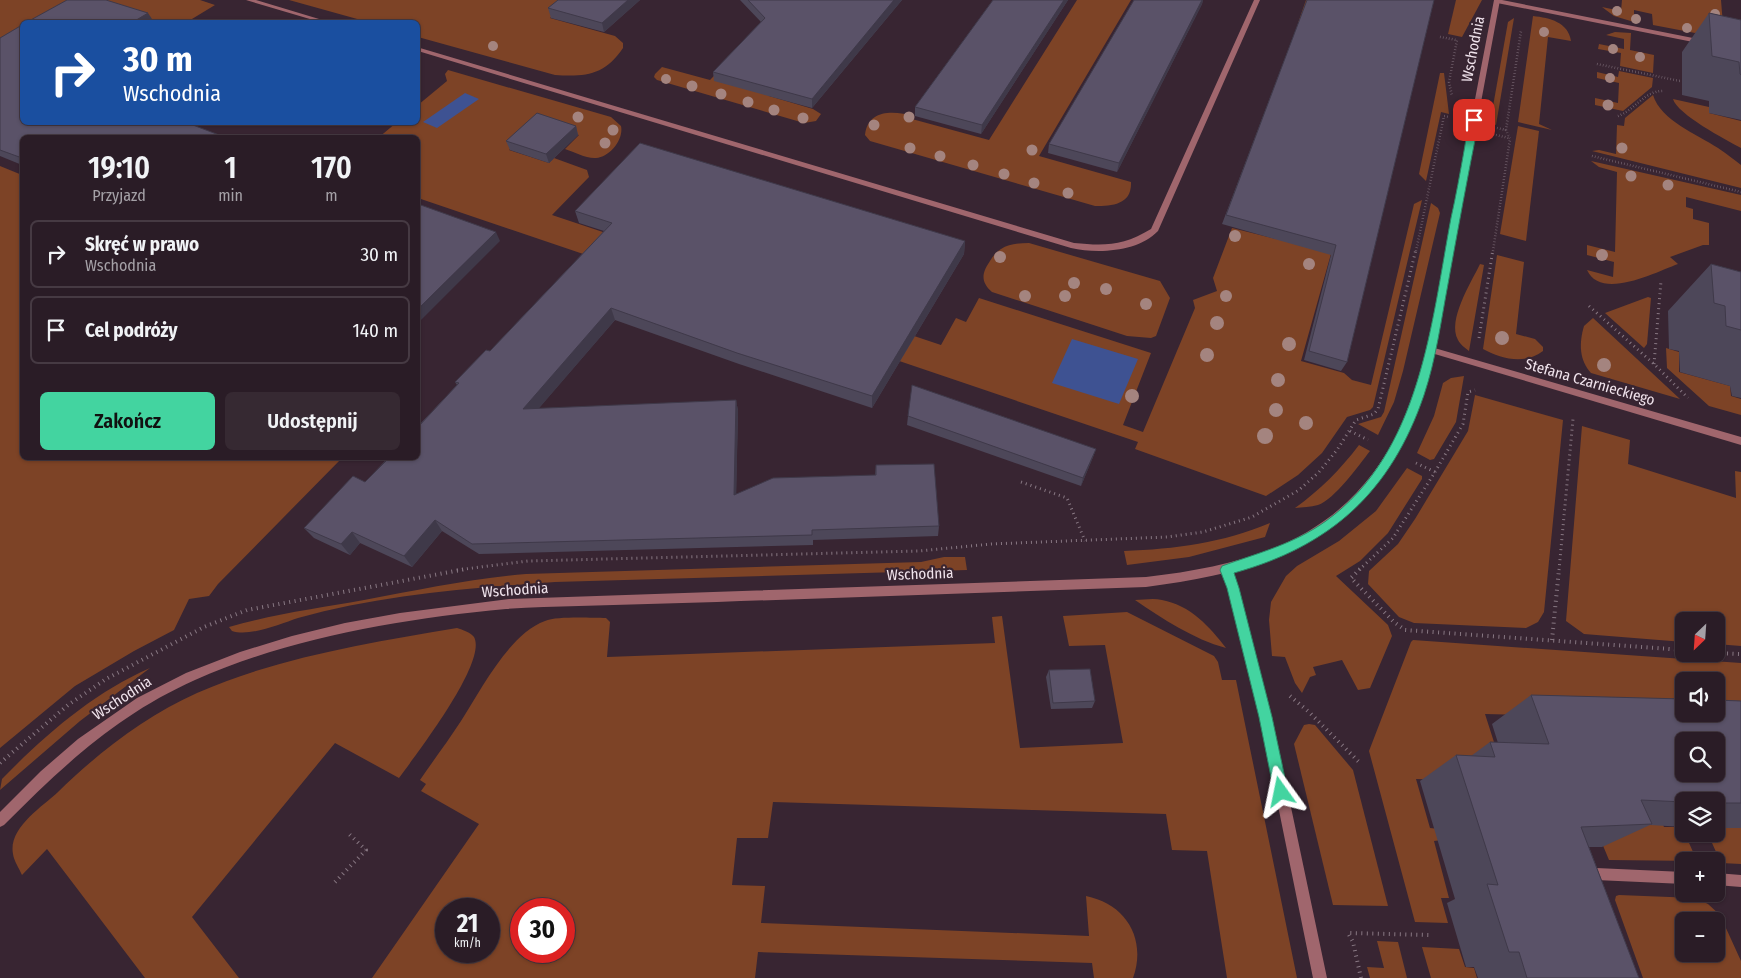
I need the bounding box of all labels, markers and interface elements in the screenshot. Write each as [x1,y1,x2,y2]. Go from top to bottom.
street label: Wschodnia [1458,15,1488,83]
text: 30 m [123,38,193,80]
icon: right [40,40,105,105]
text: Wschodnia [123,80,221,107]
pin [1453,99,1495,141]
icon: arrive [1460,106,1488,134]
text: 19:10 [88,150,150,186]
text: 1 [224,150,237,186]
text: 170 [311,150,352,186]
text: Przyjazd [92,186,146,205]
text: min [218,186,243,205]
text: m [325,186,338,205]
text: Skręć w prawo [85,233,199,256]
icon: right [42,240,70,268]
text: 30 m [360,243,398,266]
text: Wschodnia [85,256,156,275]
icon: arrive [42,316,70,344]
text: Cel podróży [85,319,178,342]
text: 140 m [352,319,398,342]
street label: Stefana Czarnieckiego [1523,355,1657,409]
button: Zakończ [40,392,215,450]
button: Udostępnij [225,392,400,450]
street label: Wschodnia [886,564,954,584]
street label: Wschodnia [481,579,549,601]
north arrow [1675,612,1725,662]
map controls [1675,612,1725,962]
street label: Wschodnia [89,672,155,724]
button: sound [1675,672,1725,722]
button: search [1675,732,1725,782]
position arrow [1254,765,1306,817]
button: layers [1675,792,1725,842]
button: + [1675,852,1725,902]
speed limit sign: 30 [510,898,575,963]
text: 21 [457,909,478,939]
button: − [1675,912,1725,962]
text: km/h [454,936,481,950]

